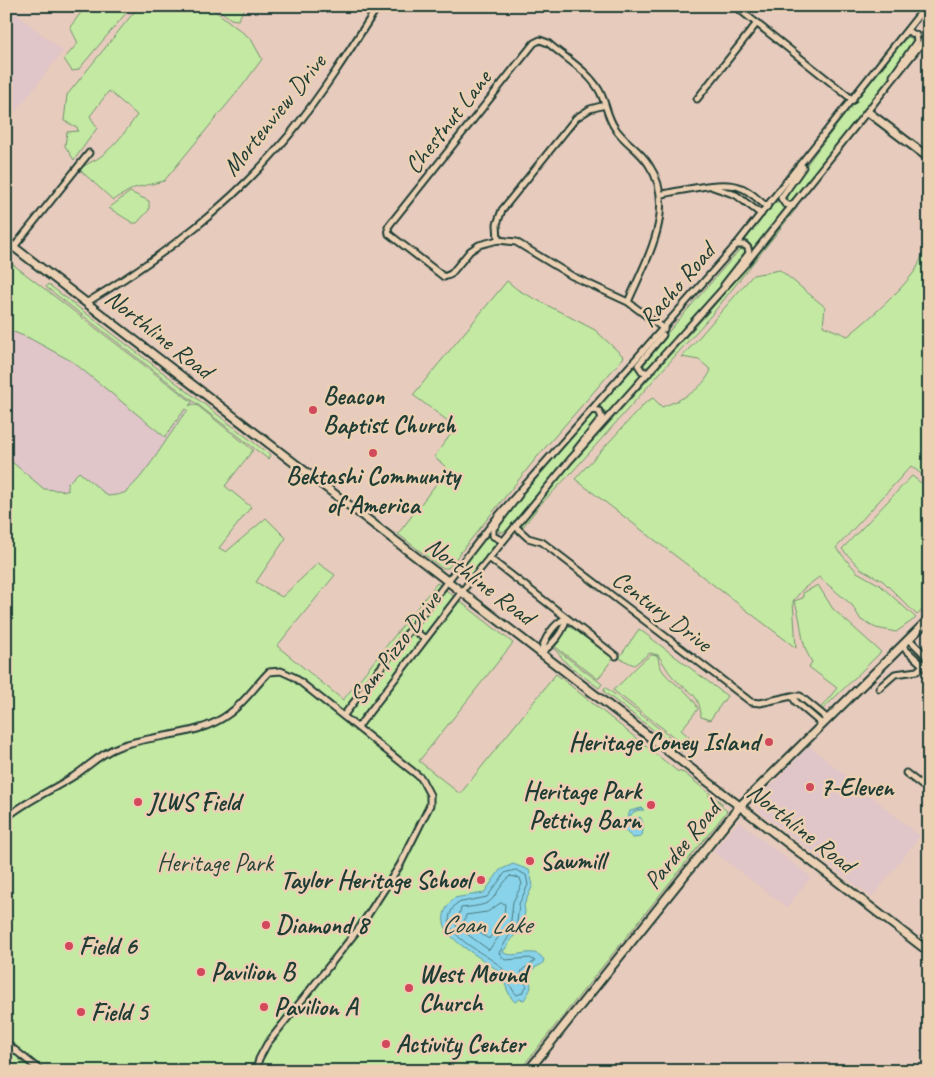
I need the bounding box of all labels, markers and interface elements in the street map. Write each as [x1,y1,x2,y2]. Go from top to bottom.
street label: Mortenview Drive [215,46,334,183]
street label: Chestnut Lane [397,62,500,180]
street label: Racho Road [632,234,724,334]
street label: Northline Road [98,282,222,388]
place label: Beacon Baptist Church [323,380,457,441]
marker: Beacon Baptist Church [307,404,319,416]
marker: Bektashi Community of America [367,447,379,459]
place label: Bektashi Community of America [286,460,462,521]
street label: Northline Road [419,530,544,634]
street label: Century Drive [606,563,720,660]
street label: Sam Pizzo Drive [342,583,449,711]
place label: Heritage Coney Island [569,726,763,758]
marker: Heritage Coney Island [763,736,775,748]
place label: 7-Eleven [820,771,895,803]
place label: Heritage Park Petting Barn [523,775,644,836]
street label: Northline Road [740,776,864,882]
marker: 7-Eleven [804,781,816,793]
place label: JLWS Field [146,786,245,818]
street label: Pardee Road [637,791,730,896]
marker: JLWS Field [132,796,144,808]
marker: Heritage Park Petting Barn [645,799,657,811]
place label: Sawmill [540,845,610,877]
park label: Heritage Park [157,847,275,879]
marker: Sawmill [524,855,536,867]
place label: Taylor Heritage School [280,864,476,896]
marker: Taylor Heritage School [475,874,487,886]
water label: Coan Lake [441,908,535,941]
place label: Diamond 8 [276,909,371,941]
marker: Diamond 8 [260,919,272,931]
place label: Field 6 [79,930,139,962]
marker: Field 6 [63,940,75,952]
place label: Pavilion B [211,956,296,988]
place label: West Mound Church [419,958,531,1019]
marker: Pavilion B [195,966,207,978]
marker: West Mound Church [403,982,415,994]
place label: Pavilion A [274,991,359,1023]
place label: Field 5 [91,996,150,1028]
marker: Pavilion A [258,1001,270,1013]
marker: Field 5 [75,1006,87,1018]
place label: Activity Center [396,1028,527,1060]
marker: Activity Center [380,1038,392,1050]

